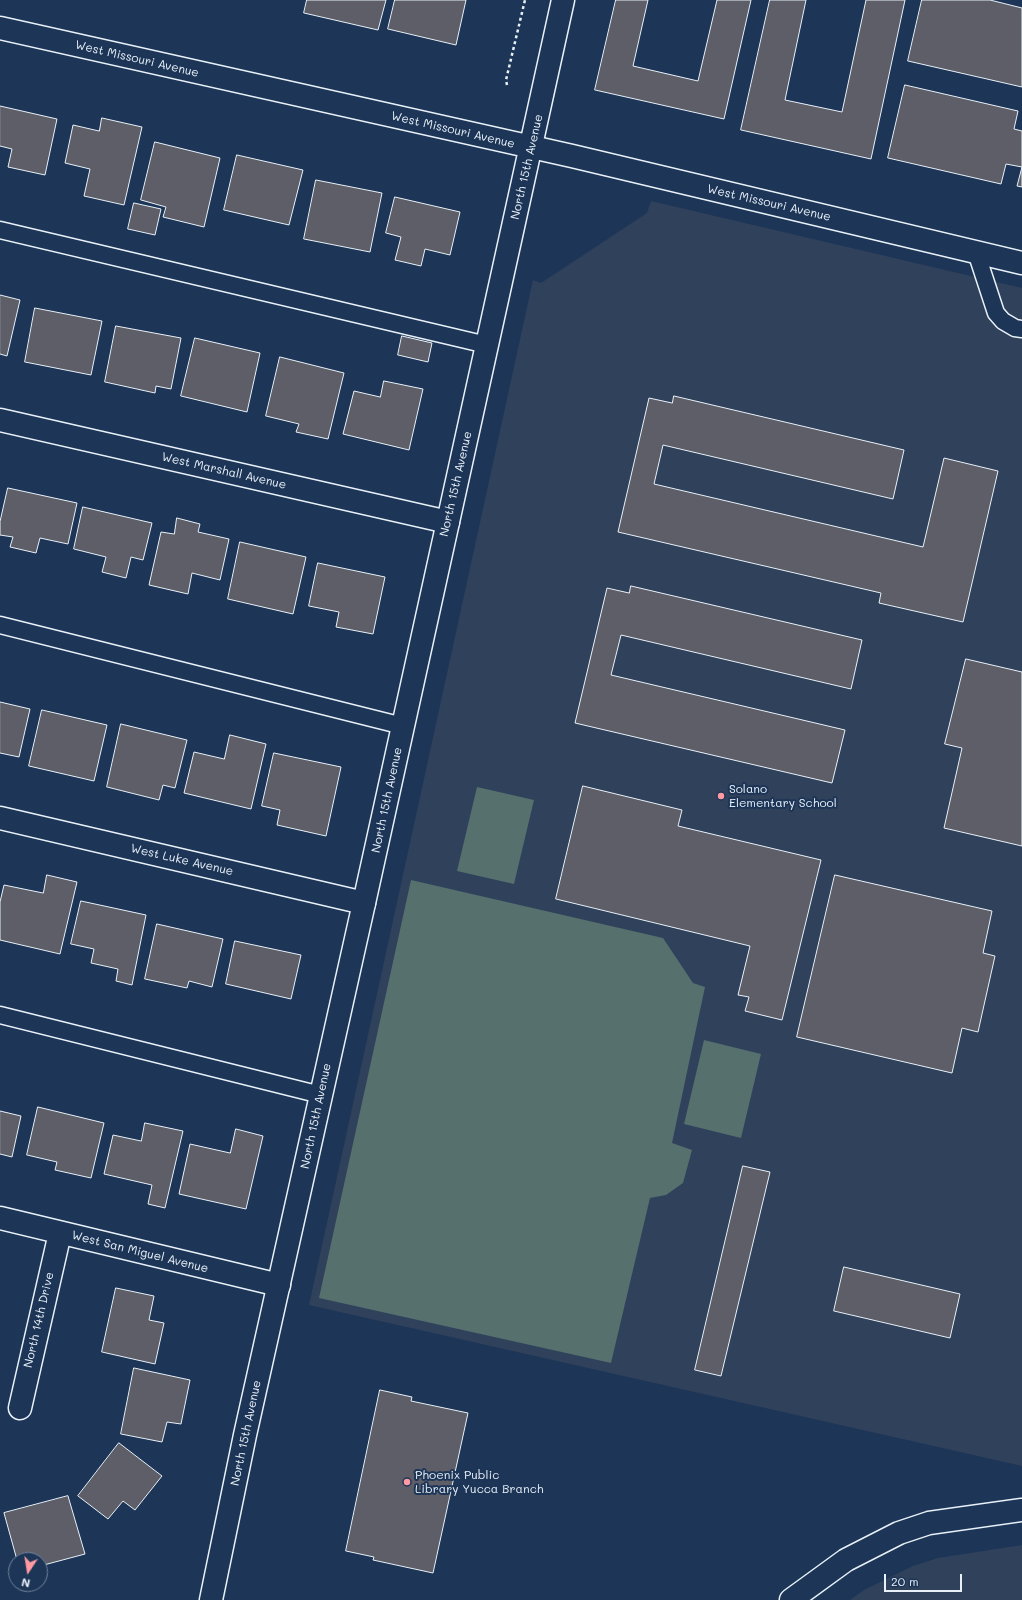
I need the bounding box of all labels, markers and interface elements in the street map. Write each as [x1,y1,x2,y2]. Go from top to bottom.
street label: West Missouri Avenue [74,38,200,80]
street label: West Missouri Avenue [390,109,516,151]
street label: North 15th Avenue [508,113,546,221]
street label: West Missouri Avenue [706,182,832,224]
street label: North 15th Avenue [437,430,475,538]
street label: West Marshall Avenue [160,450,288,492]
street label: North 15th Avenue [369,746,405,854]
place label: Solano Elementary School [729,782,837,810]
marker: Solano Elementary School [716,791,726,801]
street label: West Luke Avenue [129,841,235,879]
street label: North 15th Avenue [298,1062,334,1170]
street label: West San Miguel Avenue [70,1228,210,1276]
street label: North 14th Drive [21,1271,57,1369]
street label: North 15th Avenue [228,1379,264,1487]
place label: Phoenix Public Library Yucca Branch [415,1468,544,1496]
marker: Phoenix Public Library Yucca Branch [402,1477,412,1487]
north arrow [8,1552,48,1592]
scale bar [886,1566,964,1592]
text: 20 m [891,1573,919,1589]
text: N [20,1575,31,1591]

